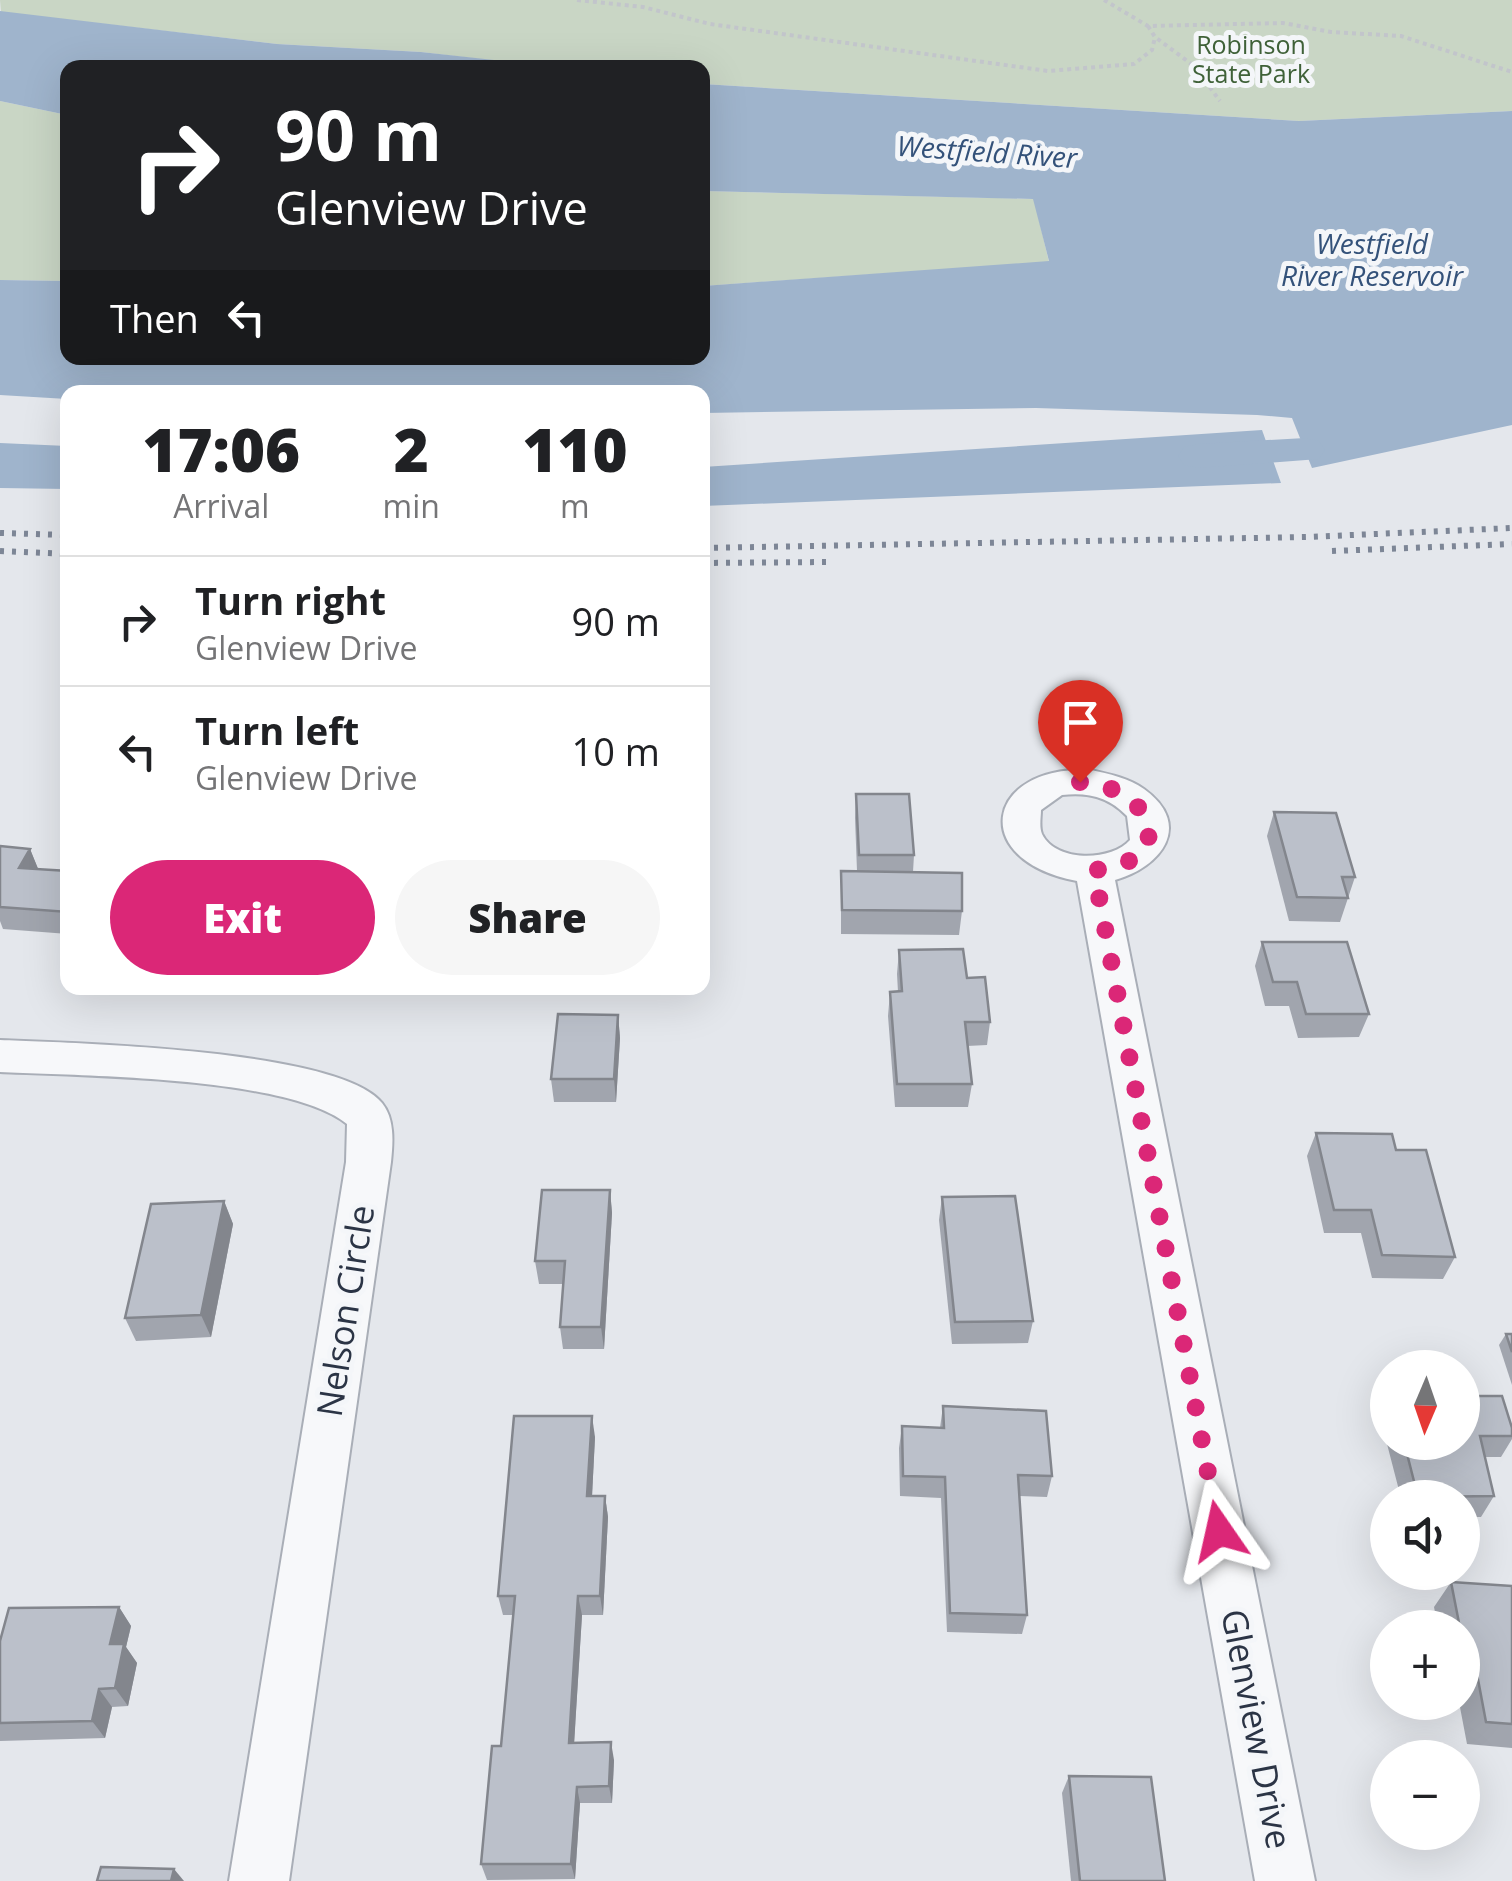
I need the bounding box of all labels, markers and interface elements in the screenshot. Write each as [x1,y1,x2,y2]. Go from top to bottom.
park label: Robinson State Park [1192,27,1310,90]
text: 90 m [275,86,442,182]
icon: right [110,100,240,230]
water label: Westfield River [896,126,1079,176]
text: Glenview Drive [275,177,588,238]
water label: Westfield River Reservoir [1281,224,1464,294]
icon: left [219,290,274,345]
text: Then [110,292,199,344]
text: 17:06 [142,408,300,490]
text: 2 [394,408,429,490]
text: 110 [522,408,628,490]
text: Arrival [173,484,269,527]
text: min [383,484,440,527]
text: m [560,484,590,527]
text: Turn right [195,574,386,626]
icon: right [110,594,165,649]
text: 90 m [571,595,660,647]
text: Glenview Drive [195,626,417,669]
pin [1038,680,1123,783]
icon: arrive [1053,695,1108,750]
text: Turn left [195,704,359,756]
icon: left [110,724,165,779]
text: 10 m [571,725,660,777]
text: Glenview Drive [195,756,417,799]
button: Exit [110,860,375,975]
button: Share [395,860,660,975]
street label: Nelson Circle [305,1202,384,1420]
north arrow [1370,1350,1480,1460]
map controls [1370,1350,1480,1850]
position arrow [1167,1479,1271,1583]
button: sound [1370,1480,1480,1590]
street label: Glenview Drive [1211,1605,1304,1853]
button: + [1370,1610,1480,1720]
button: − [1370,1740,1480,1850]

